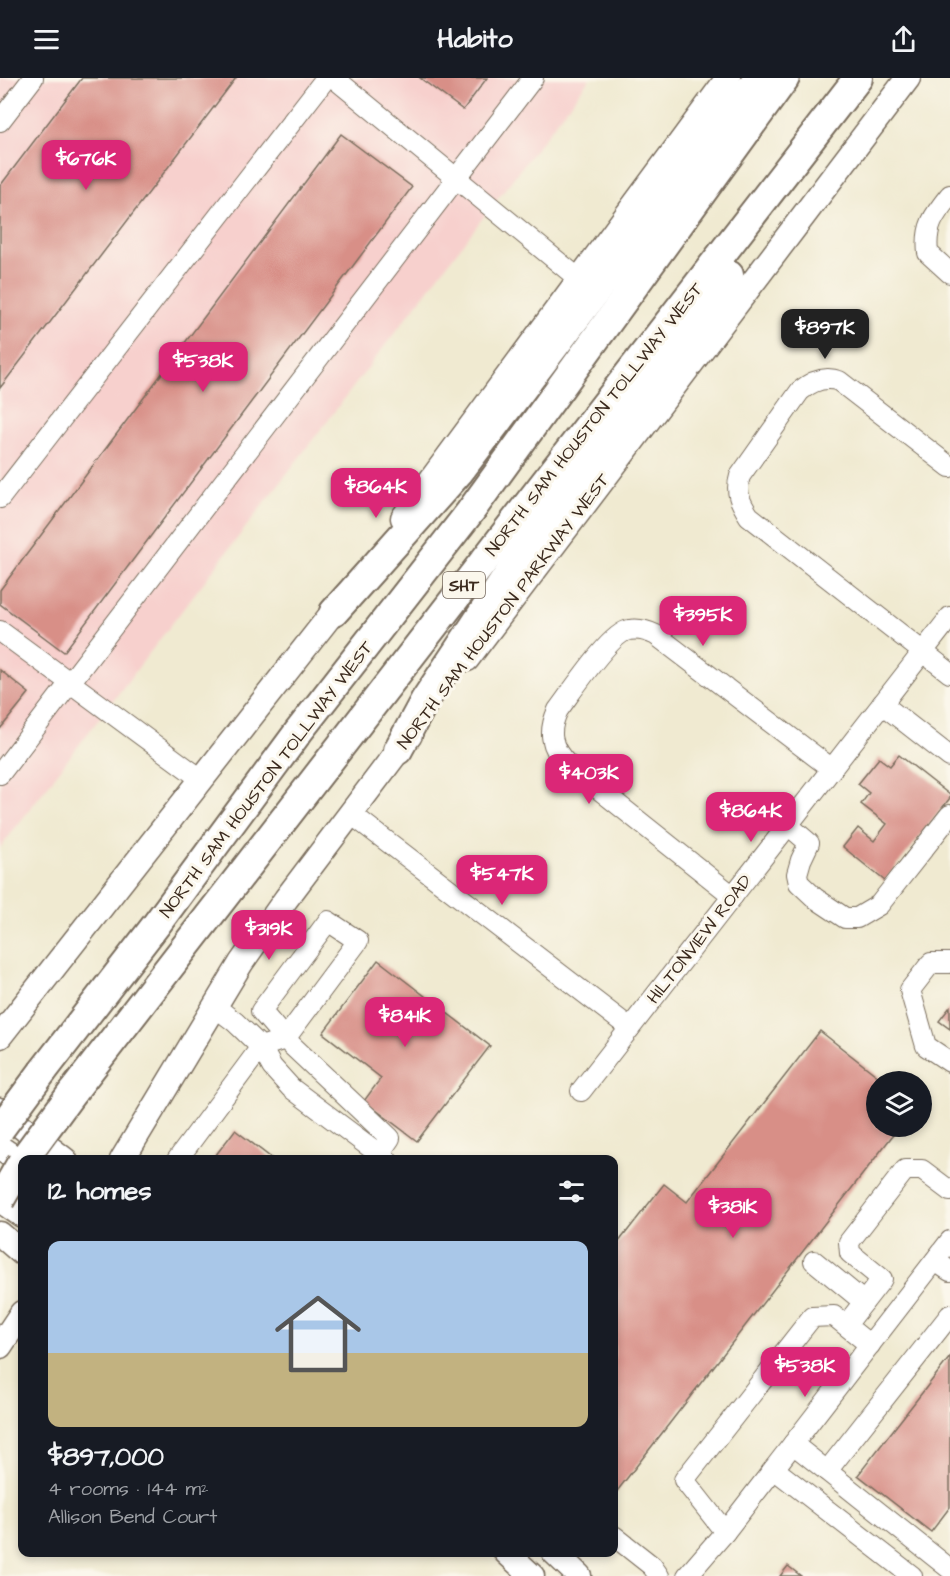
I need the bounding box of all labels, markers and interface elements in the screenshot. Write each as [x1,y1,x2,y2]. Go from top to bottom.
text: Habito [437,20,513,58]
icon: menu [30,23,63,56]
icon: share [887,23,920,56]
pin: $676K [44,140,128,191]
text: $676K [56,145,116,173]
street label: NORTH SAM HOUSTON TOLLWAY WEST [480,277,710,561]
pin: $897K [783,309,867,360]
text: $897K [795,314,855,342]
pin: $538K [161,342,245,393]
text: $538K [173,347,233,375]
pin: $864K [334,468,418,519]
street label: NORTH SAM HOUSTON PARKWAY WEST [391,468,616,754]
text: $864K [345,473,407,501]
road number: SHT [443,572,485,598]
pin: $395K [661,596,745,647]
text: $395K [674,601,732,629]
street label: NORTH SAM HOUSTON TOLLWAY WEST [154,635,379,923]
pin: $403K [547,754,631,805]
text: $403K [559,759,619,787]
pin: $864K [709,792,793,843]
text: $864K [720,797,782,825]
pin: $547K [460,855,544,906]
text: $547K [470,860,534,888]
street label: HILTONVIEW ROAD [641,869,758,1009]
pin: $319K [227,910,311,961]
text: $319K [245,915,293,943]
pin: $841K [363,997,447,1048]
text: $841K [379,1002,431,1030]
map controls [866,1071,932,1137]
button: layers [866,1071,932,1137]
text: 12 homes [48,1173,151,1209]
icon: filters [555,1175,588,1208]
pin: $381K [691,1188,775,1239]
text: $381K [709,1193,757,1221]
icon: home [264,1280,372,1388]
pin: $538K [763,1347,847,1398]
text: $538K [775,1352,835,1380]
text: $897,000 [48,1439,164,1475]
text: 4 rooms · 144 m² [48,1475,208,1503]
text: Allison Bend Court [48,1503,217,1531]

